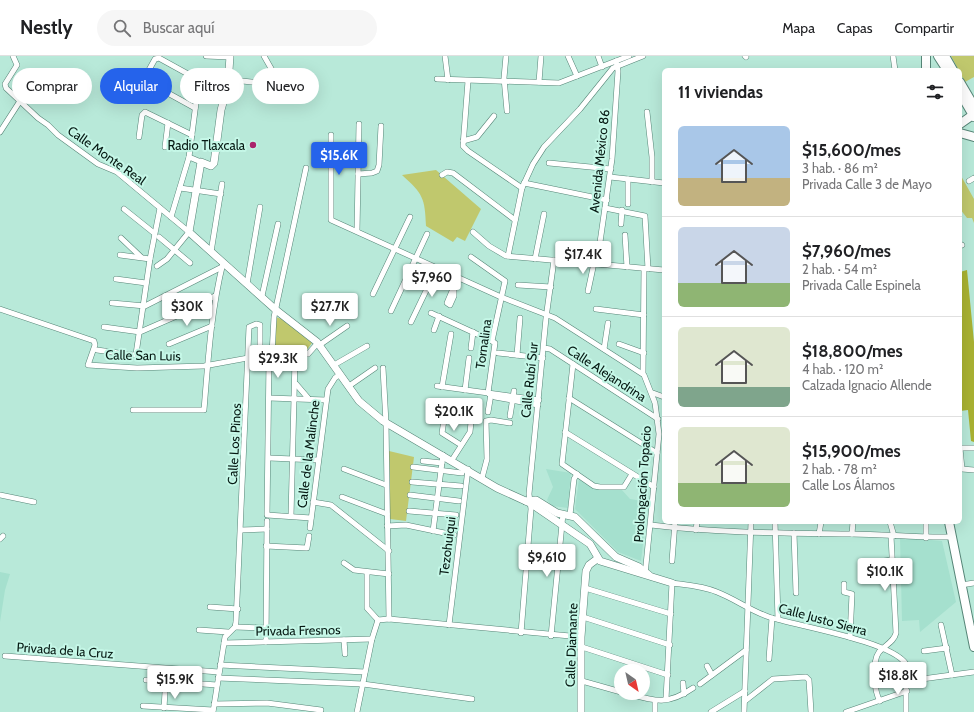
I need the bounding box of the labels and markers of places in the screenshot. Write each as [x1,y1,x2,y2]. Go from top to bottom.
place label: Radio Tlaxcala [167,137,246,153]
marker: Radio Tlaxcala [248,140,258,150]
pin: $15.6K [306,142,372,176]
pin: $17.4K [550,241,616,275]
pin: $7,960 [399,264,465,298]
pin: $30K [163,293,211,327]
pin: $27.7K [297,293,363,327]
pin: $29.3K [245,345,311,379]
pin: $20.1K [421,398,487,432]
pin: $9,610 [514,544,580,578]
pin: $10.1K [852,558,918,592]
pin: $18.8K [865,662,931,696]
pin: $15.9K [142,666,208,700]

